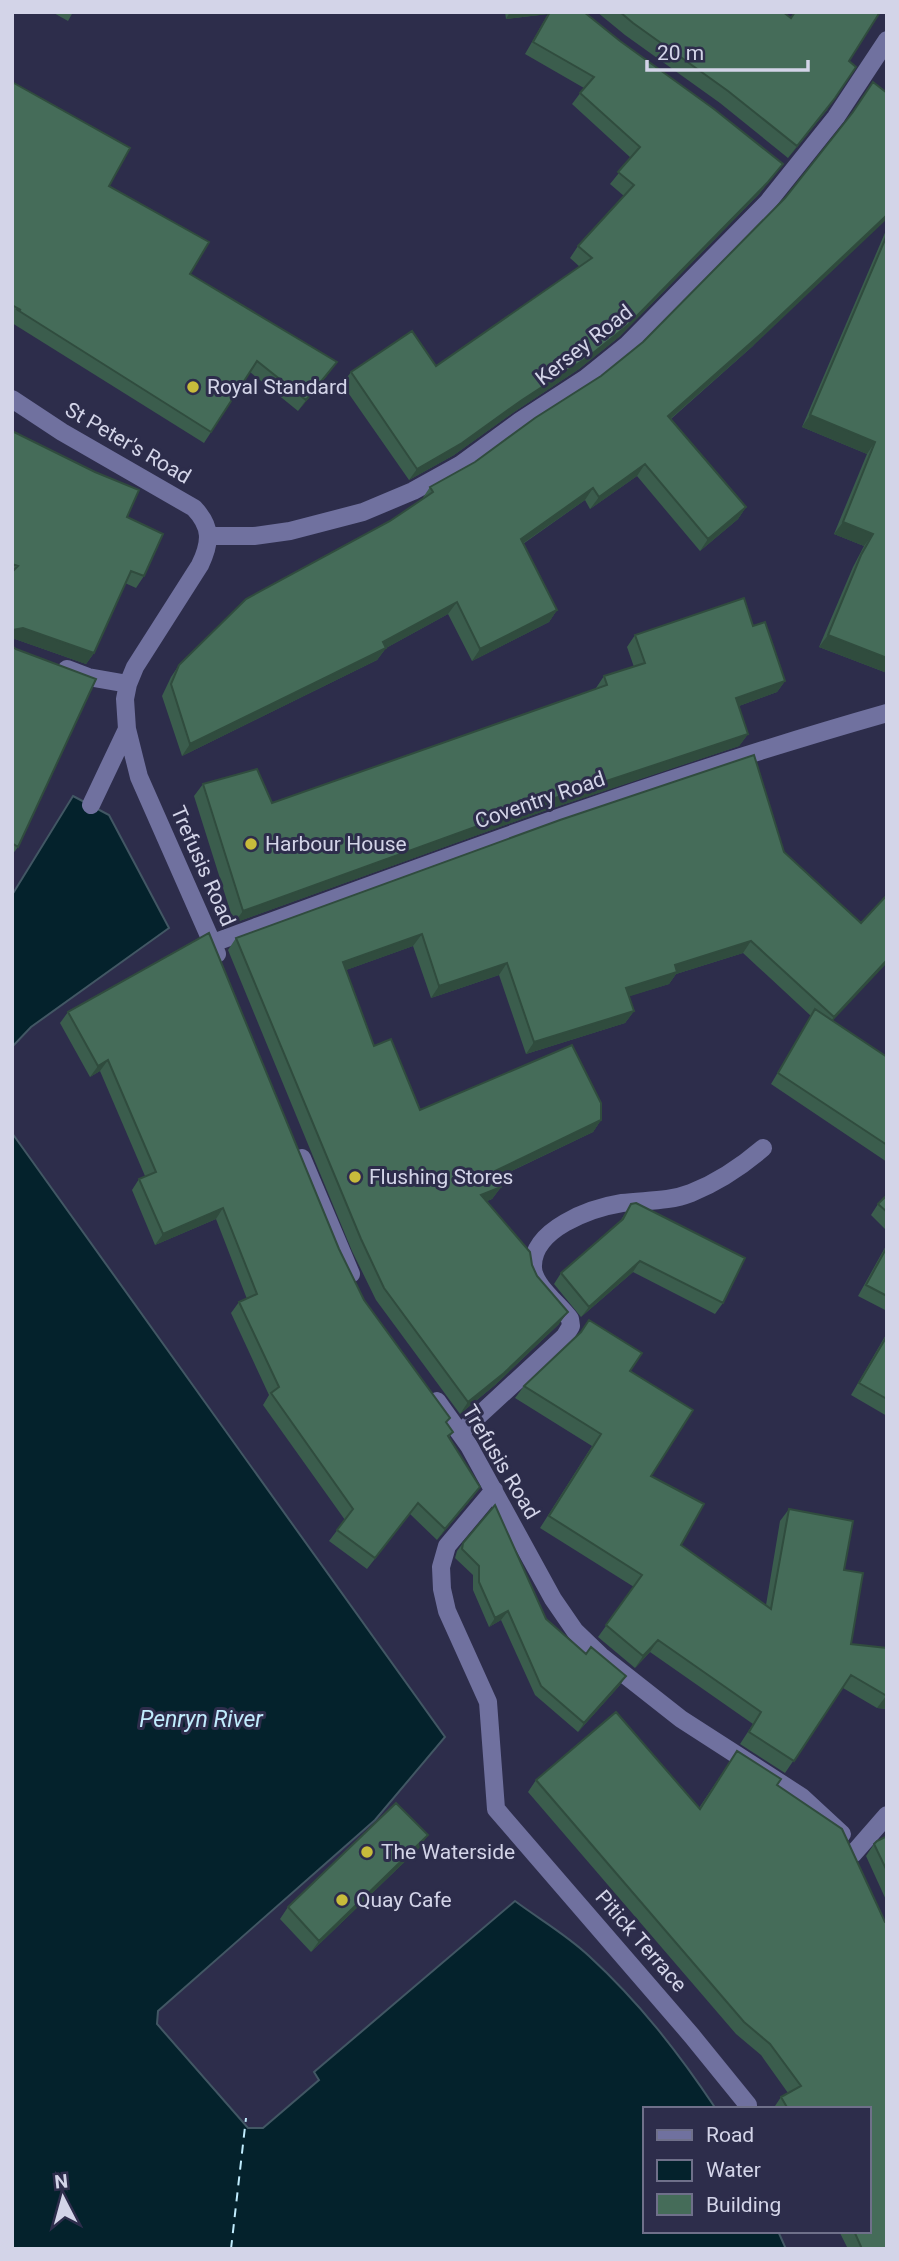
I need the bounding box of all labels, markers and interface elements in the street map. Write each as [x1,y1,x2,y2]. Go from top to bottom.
scale bar [647,28,808,72]
text: 20 m [657,41,704,65]
street label: Kersey Road [531,300,637,390]
place label: Royal Standard [207,375,348,399]
marker: Royal Standard [185,379,201,395]
street label: St Peter's Road [61,397,195,489]
street label: Coventry Road [472,767,608,833]
street label: Trefusis Road [166,802,240,930]
place label: Harbour House [265,832,407,856]
marker: Harbour House [243,836,259,852]
place label: Flushing Stores [369,1165,513,1189]
marker: Flushing Stores [347,1169,363,1185]
street label: Trefusis Road [458,1401,544,1523]
water label: Penryn River [139,1706,264,1733]
place label: The Waterside [381,1840,515,1864]
marker: The Waterside [359,1844,375,1860]
street label: Pitick Terrace [590,1885,692,1997]
place label: Quay Cafe [356,1888,452,1912]
marker: Quay Cafe [334,1892,350,1908]
legend [643,2107,871,2233]
text: Road [706,2123,754,2147]
text: Water [706,2158,761,2182]
north arrow [28,2163,98,2233]
text: N [53,2169,69,2194]
text: Building [706,2193,781,2217]

